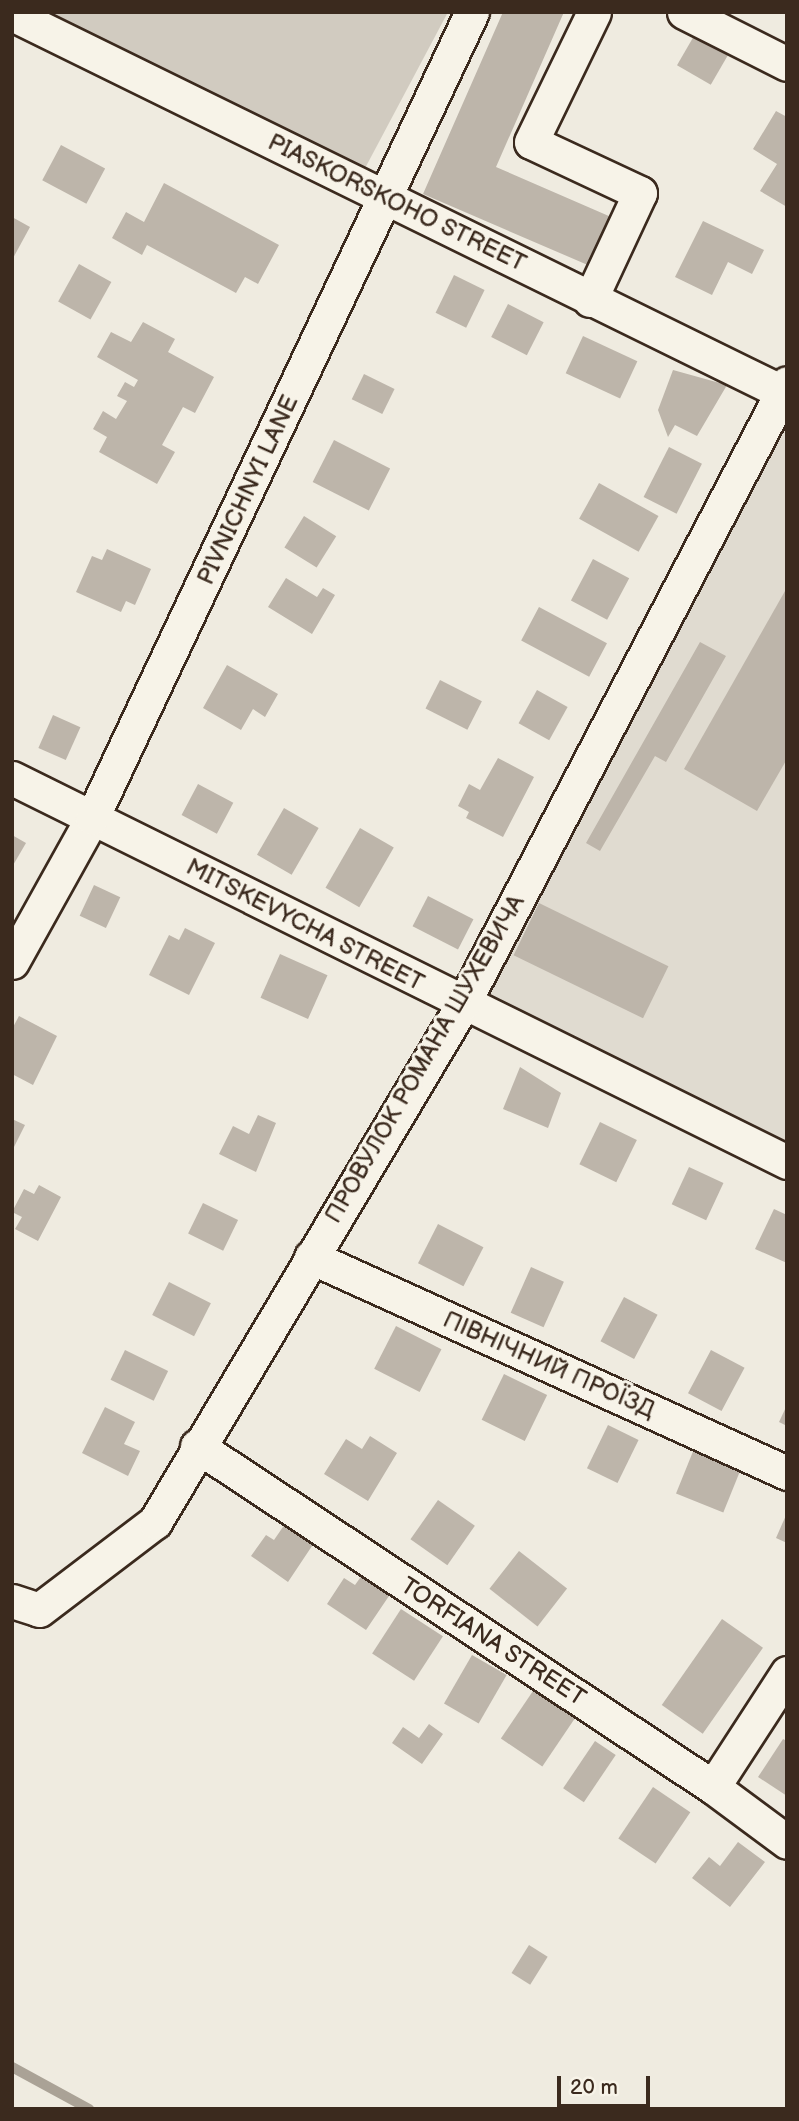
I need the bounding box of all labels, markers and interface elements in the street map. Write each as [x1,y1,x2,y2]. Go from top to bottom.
street label: PIASKORSKOHO STREET [263,128,531,278]
street label: PIVNICHNYI LANE [191,391,305,589]
street label: MITSKEVYCHA STREET [181,852,429,998]
street label: ПРОВУЛОК РОМАНА ШУХЕВИЧА [319,890,531,1228]
street label: ПІВНІЧНИЙ ПРОЇЗД [439,1305,659,1425]
street label: TORFIANA STREET [395,1571,591,1713]
scale bar [561,2062,654,2106]
text: 20 m [570,2075,618,2100]

